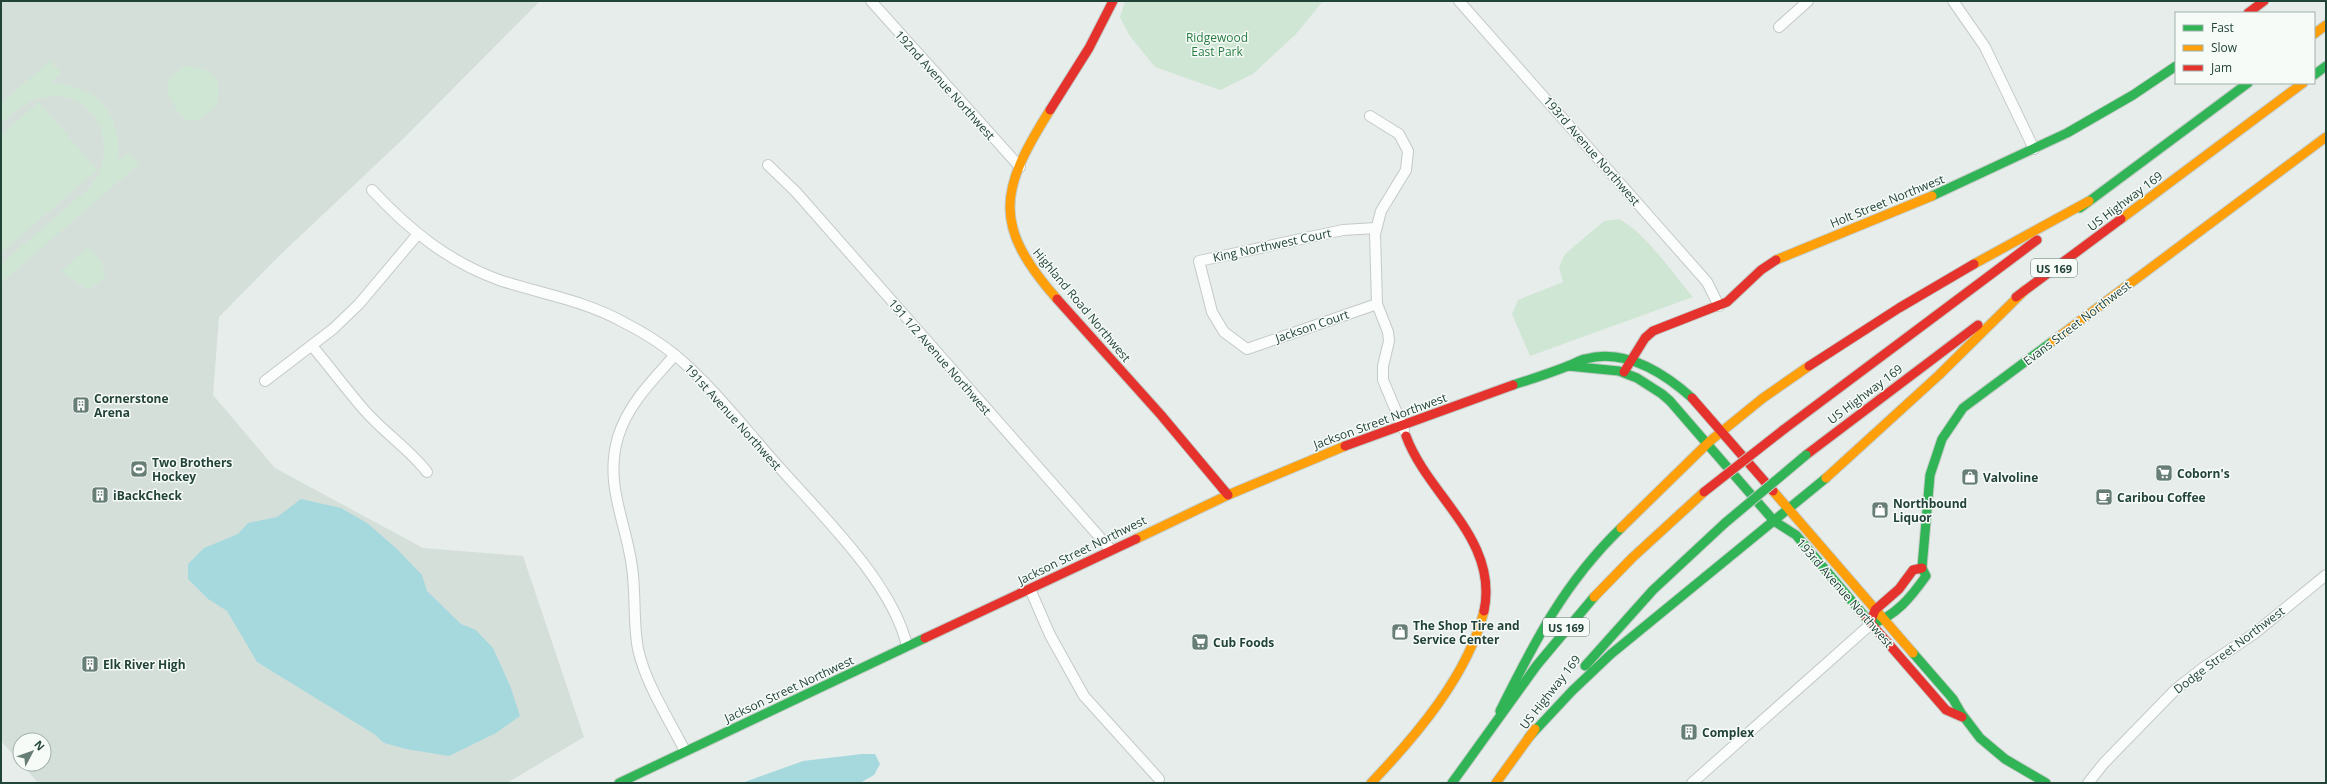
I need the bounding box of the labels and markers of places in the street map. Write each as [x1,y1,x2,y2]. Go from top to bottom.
place label: Cornerstone Arena [94,390,169,421]
building icon: Cornerstone Arena [71,395,91,415]
place label: Two Brothers Hockey [152,454,232,485]
sports icon: Two Brothers Hockey [129,459,149,479]
supermarket icon: Coborn's [2154,463,2174,483]
place label: Coborn's [2177,465,2230,482]
shop icon: Valvoline [1960,467,1980,487]
place label: Valvoline [1983,469,2038,486]
building icon: iBackCheck [90,485,110,505]
place label: iBackCheck [113,487,182,504]
cafe icon: Caribou Coffee [2094,487,2114,507]
place label: Caribou Coffee [2117,489,2206,506]
place label: Northbound Liquor [1893,495,1967,526]
shop icon: Northbound Liquor [1870,500,1890,520]
place label: The Shop Tire and Service Center [1413,617,1520,648]
shop icon: The Shop Tire and Service Center [1390,622,1410,642]
supermarket icon: Cub Foods [1190,632,1210,652]
place label: Cub Foods [1213,634,1274,651]
building icon: Elk River High [80,654,100,674]
place label: Elk River High [103,656,186,673]
building icon: Complex [1679,722,1699,742]
place label: Complex [1702,724,1754,741]

